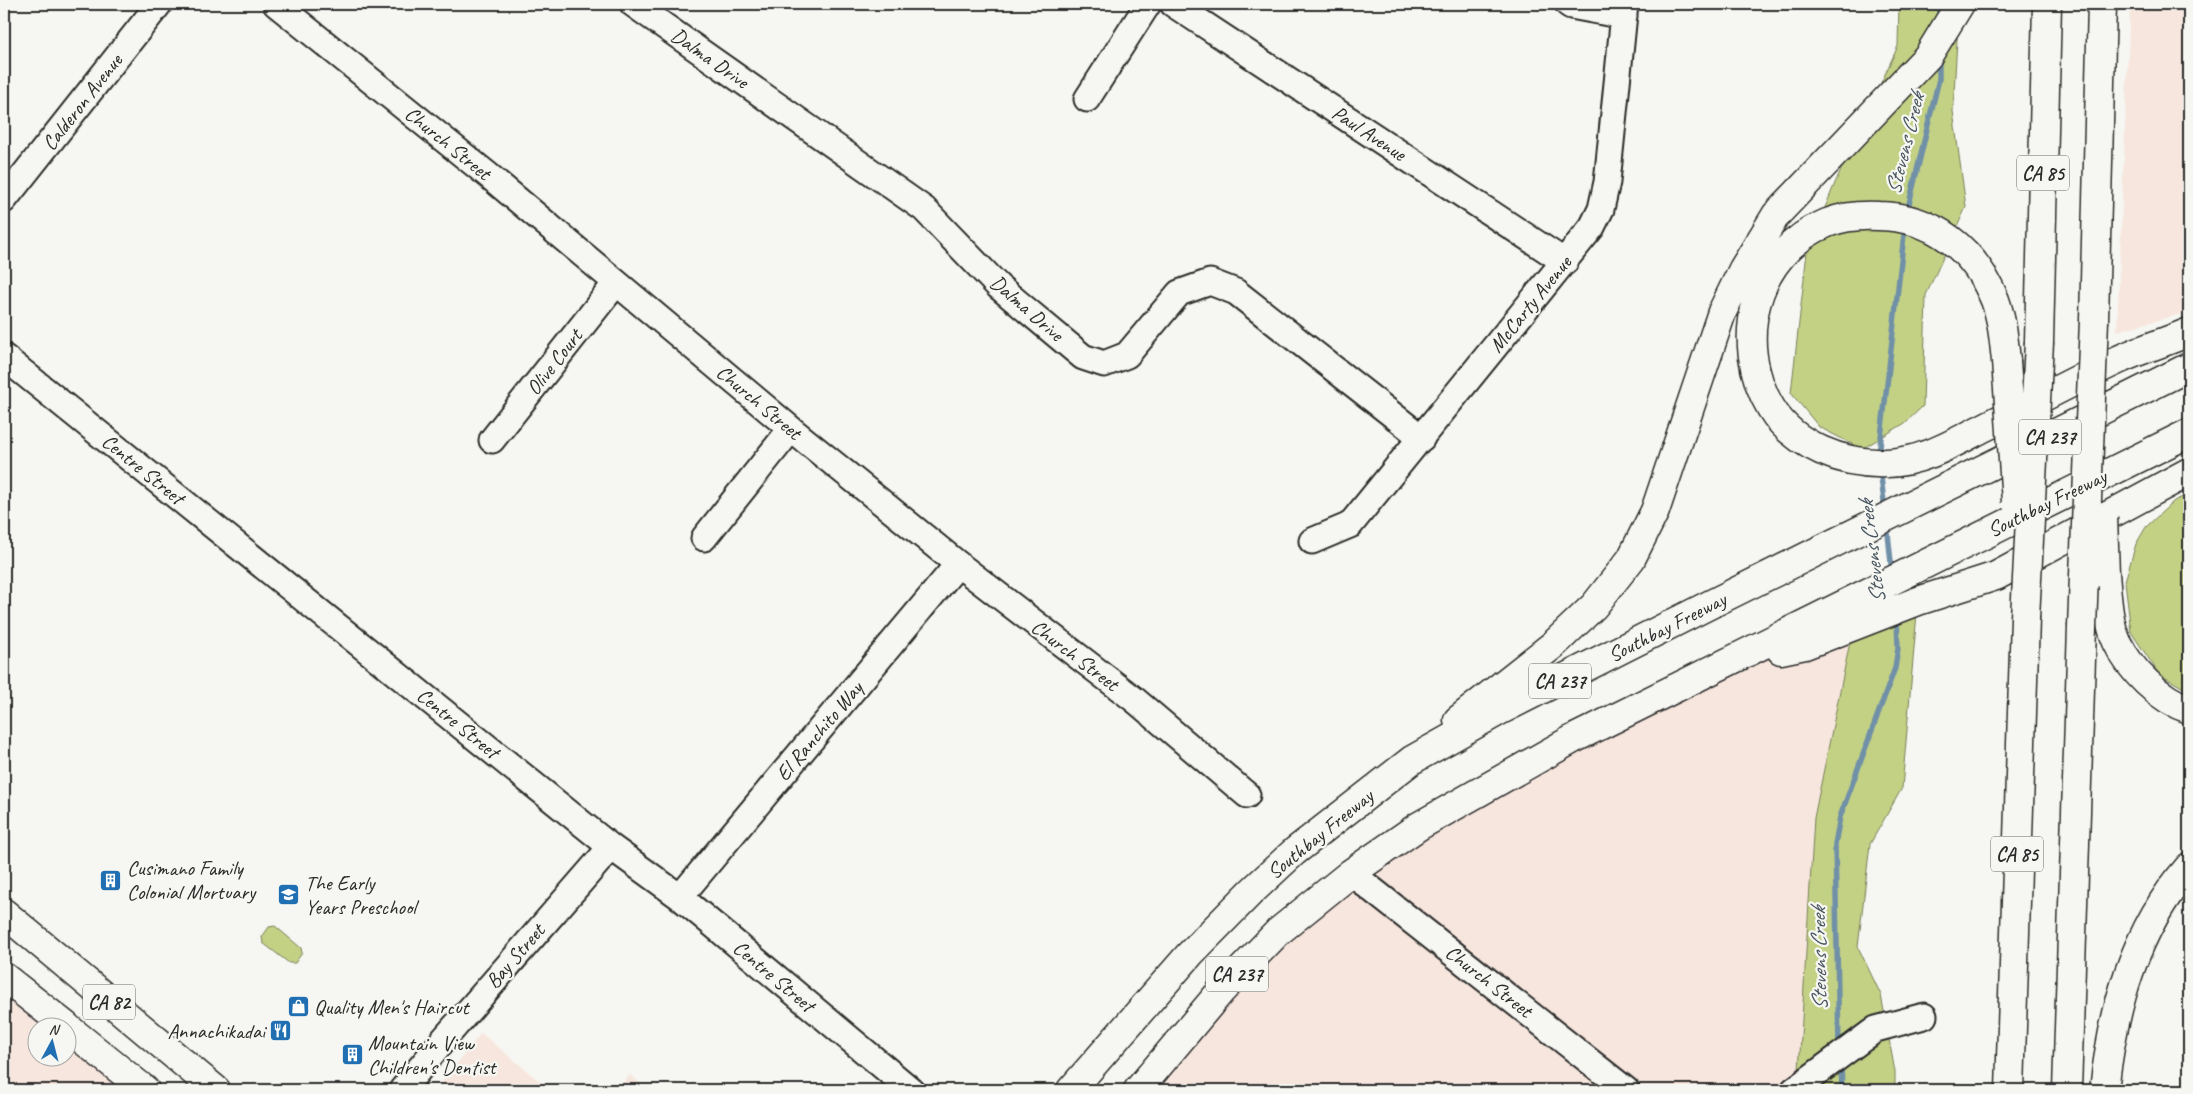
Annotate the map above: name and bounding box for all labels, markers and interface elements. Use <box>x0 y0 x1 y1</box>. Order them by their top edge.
street label: Dalma Drive <box>666 22 756 95</box>
street label: Calderon Avenue <box>36 48 129 156</box>
water label: Stevens Creek <box>1879 87 1932 198</box>
street label: Church Street <box>400 100 498 187</box>
street label: Paul Avenue <box>1327 100 1412 167</box>
road number: CA 85 <box>2017 156 2069 190</box>
street label: McCarty Avenue <box>1483 249 1578 358</box>
street label: Dalma Drive <box>985 269 1071 348</box>
street label: Olive Court <box>520 322 589 400</box>
street label: Church Street <box>711 359 808 446</box>
road number: CA 237 <box>2019 420 2081 454</box>
street label: Centre Street <box>97 428 192 512</box>
street label: Southbay Freeway <box>1983 462 2112 543</box>
water label: Stevens Creek <box>1851 495 1892 605</box>
street label: Southbay Freeway <box>1604 585 1732 668</box>
street label: Church Street <box>1026 614 1126 698</box>
road number: CA 237 <box>1529 664 1591 698</box>
street label: El Ranchito Way <box>770 675 869 786</box>
street label: Centre Street <box>412 682 507 766</box>
street label: Southbay Freeway <box>1262 782 1380 885</box>
road number: CA 85 <box>1991 836 2043 872</box>
place label: Cusimano Family Colonial Mortuary <box>127 855 257 905</box>
building icon: Cusimano Family Colonial Mortuary <box>99 868 123 892</box>
place label: The Early Years Preschool <box>305 870 419 920</box>
school or university icon: The Early Years Preschool <box>277 883 301 907</box>
water label: Stevens Creek <box>1804 903 1834 1011</box>
street label: Bay Street <box>480 917 551 994</box>
street label: Centre Street <box>728 934 822 1020</box>
street label: Church Street <box>1440 939 1539 1024</box>
road number: CA 237 <box>1206 956 1268 992</box>
road number: CA 82 <box>83 984 135 1020</box>
place label: Quality Men's Haircut <box>314 994 471 1020</box>
shop icon: Quality Men's Haircut <box>286 995 310 1019</box>
north arrow <box>28 1016 78 1066</box>
place label: Annachikadai <box>167 1018 268 1044</box>
restaurant icon: Annachikadai <box>269 1019 293 1043</box>
text: N <box>48 1021 61 1039</box>
place label: Mountain View Children's Dentist <box>368 1030 498 1080</box>
building icon: Mountain View Children's Dentist <box>340 1043 364 1067</box>

